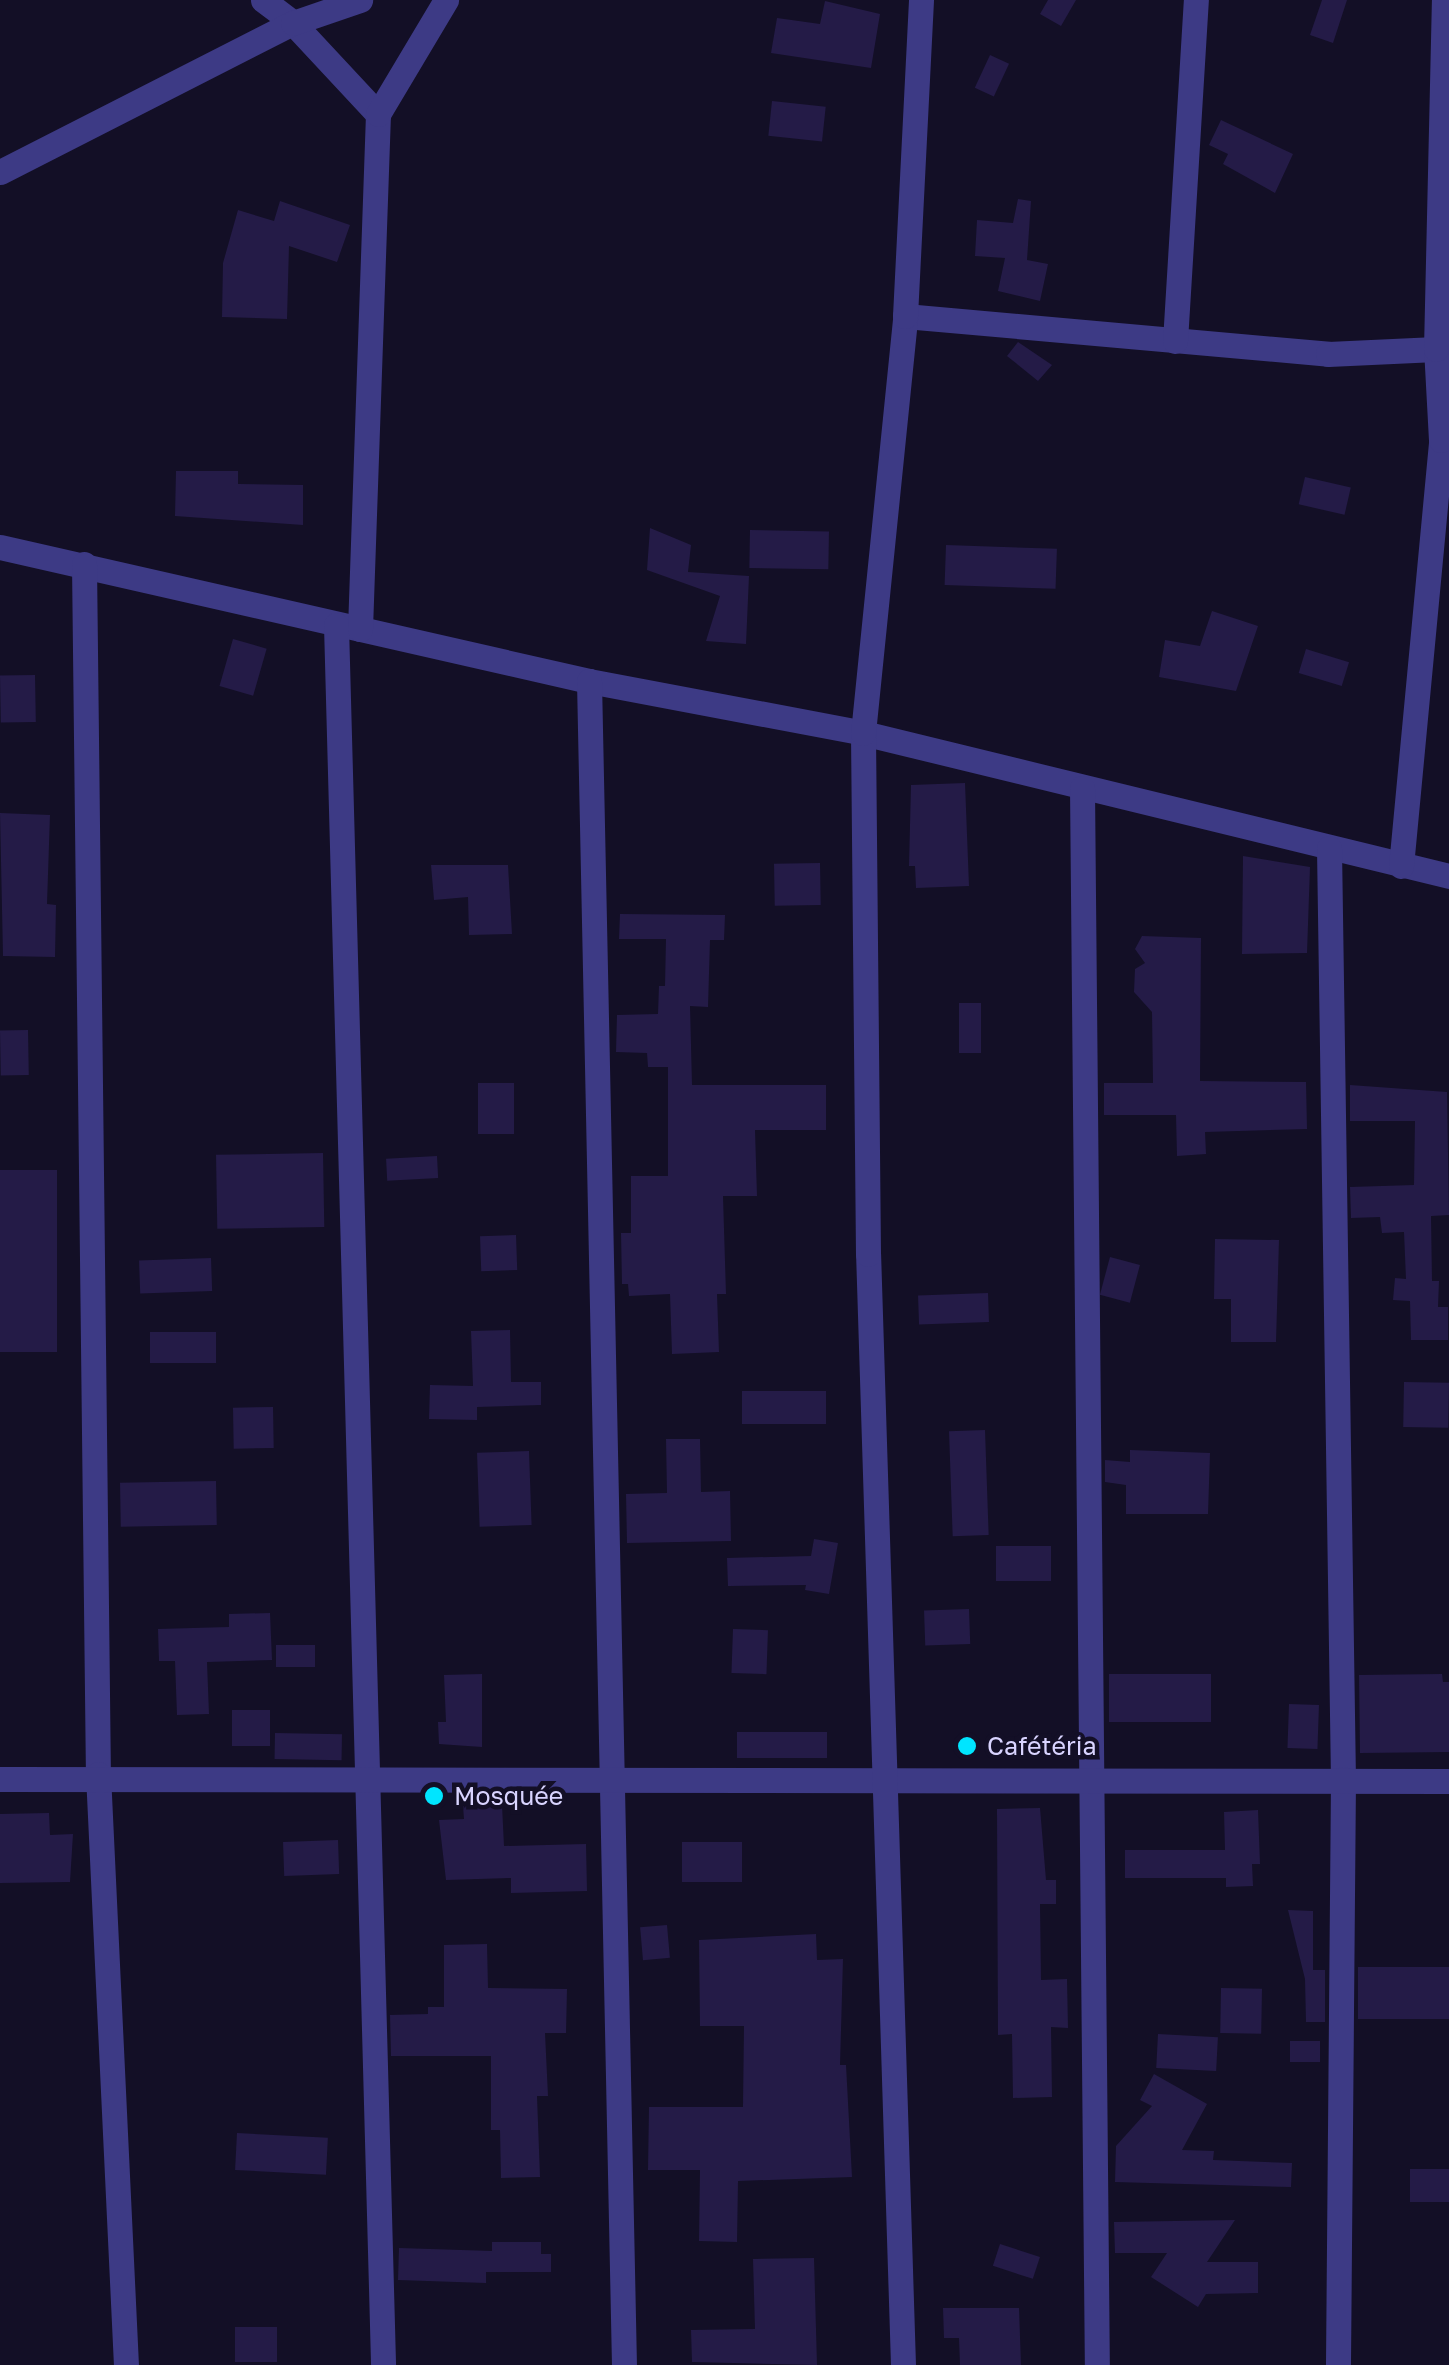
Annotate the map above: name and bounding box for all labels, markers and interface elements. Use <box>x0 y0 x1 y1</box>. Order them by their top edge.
place label: Cafétéria <box>987 1731 1097 1761</box>
marker: Cafétéria <box>956 1735 978 1757</box>
place label: Mosquée <box>454 1781 563 1811</box>
marker: Mosquée <box>423 1785 445 1807</box>

